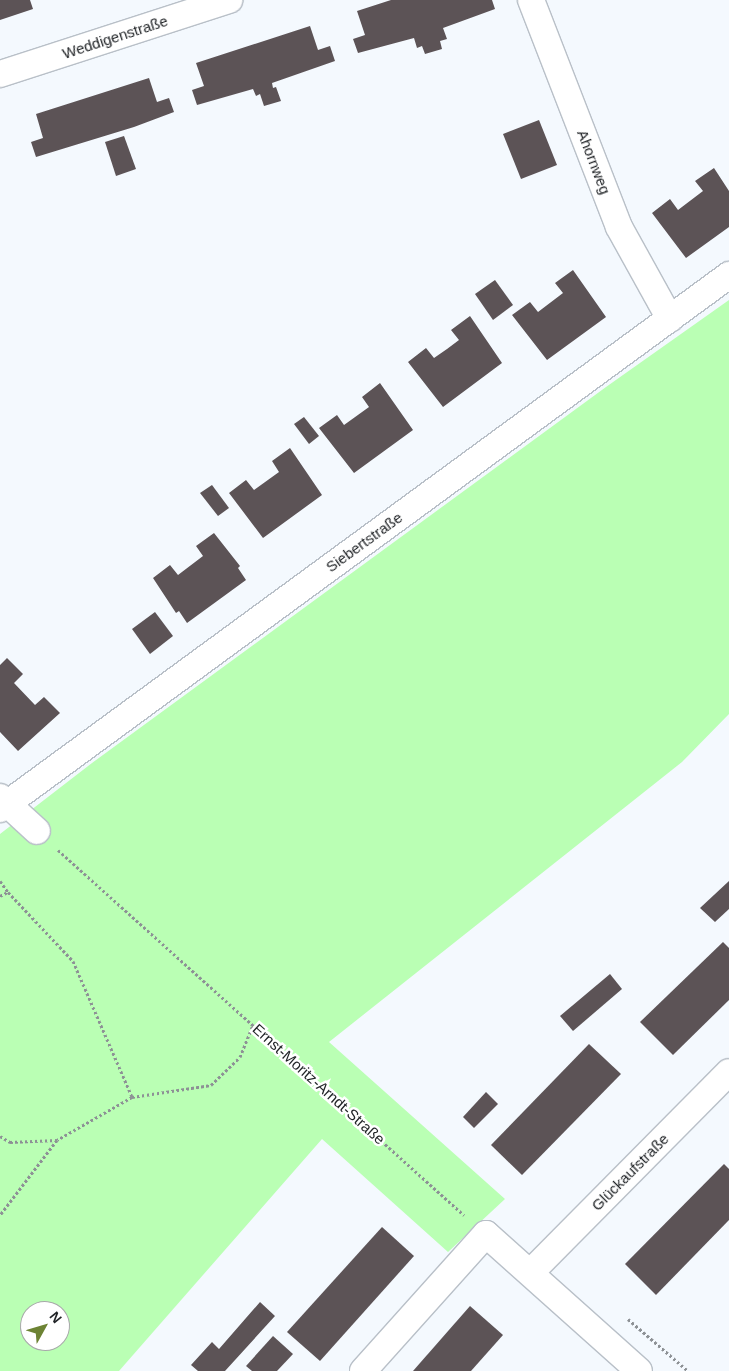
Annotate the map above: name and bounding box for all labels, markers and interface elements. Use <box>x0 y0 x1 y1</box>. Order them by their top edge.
street label: Weddigenstraße <box>60 11 170 63</box>
street label: Ahornweg <box>573 127 615 197</box>
street label: Siebertstraße <box>322 508 406 576</box>
street label: Ernst-Moritz-Arndt-Straße <box>249 1020 389 1148</box>
street label: Glückaufstraße <box>588 1130 672 1214</box>
north arrow <box>20 1301 70 1351</box>
text: N <box>46 1308 65 1326</box>

